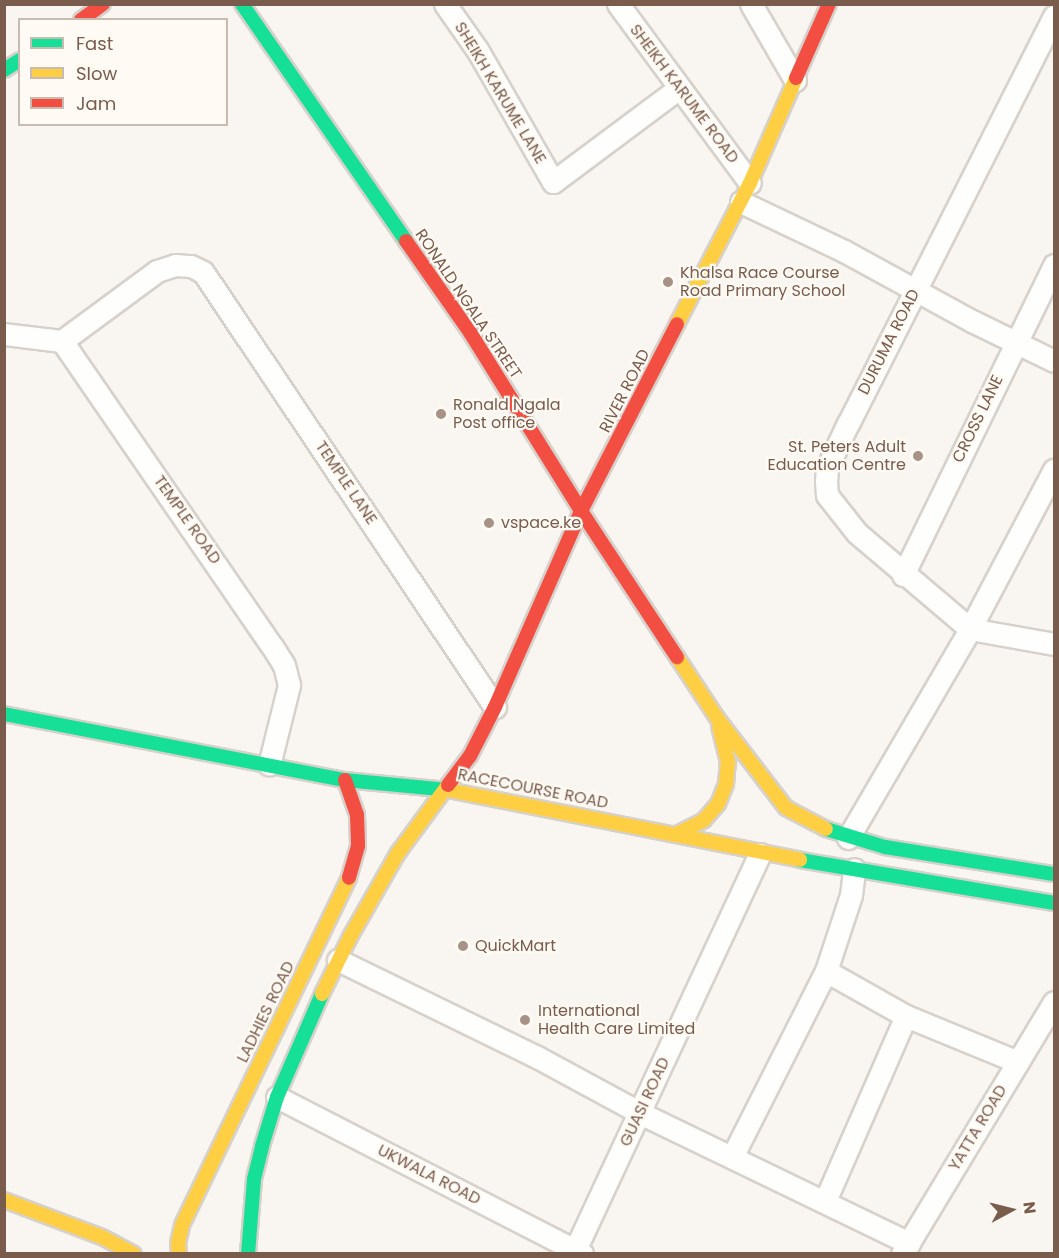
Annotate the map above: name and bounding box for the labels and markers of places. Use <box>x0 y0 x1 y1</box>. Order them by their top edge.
place label: Khalsa Race Course Road Primary School <box>680 263 845 301</box>
marker: Khalsa Race Course Road Primary School <box>661 275 675 289</box>
place label: Ronald Ngala Post office <box>453 395 561 433</box>
marker: Ronald Ngala Post office <box>434 407 448 421</box>
place label: St. Peters Adult Education Centre <box>767 437 906 475</box>
marker: St. Peters Adult Education Centre <box>911 449 925 463</box>
place label: vspace.ke <box>501 513 581 533</box>
marker: vspace.ke <box>482 516 496 530</box>
place label: QuickMart <box>475 936 556 956</box>
marker: QuickMart <box>456 939 470 953</box>
place label: International Health Care Limited <box>538 1001 695 1039</box>
marker: International Health Care Limited <box>516 1011 534 1029</box>

